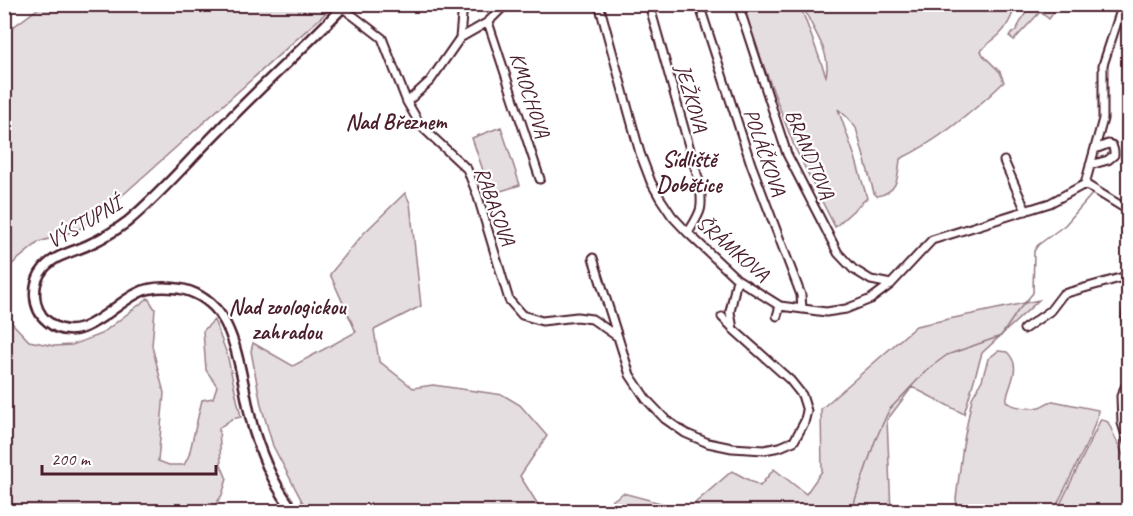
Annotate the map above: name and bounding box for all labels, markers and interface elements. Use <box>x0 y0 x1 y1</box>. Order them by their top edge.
street label: KMOCHOVA <box>504 49 556 141</box>
street label: JEŽKOVA <box>670 60 714 135</box>
street label: POLÁČKOVA <box>738 105 792 199</box>
street label: BRANDTOVA <box>779 105 841 203</box>
district label: Nad Březnem <box>345 108 448 136</box>
district label: Sídliště Dobětice <box>657 146 723 199</box>
street label: RABASOVA <box>469 163 522 250</box>
street label: VÝSTUPNÍ <box>42 188 130 254</box>
street label: ŠRÁMKOVA <box>691 209 775 287</box>
district label: Nad zoologickou zahradou <box>229 293 347 346</box>
scale bar <box>42 438 216 476</box>
text: 200 m <box>51 448 92 470</box>

